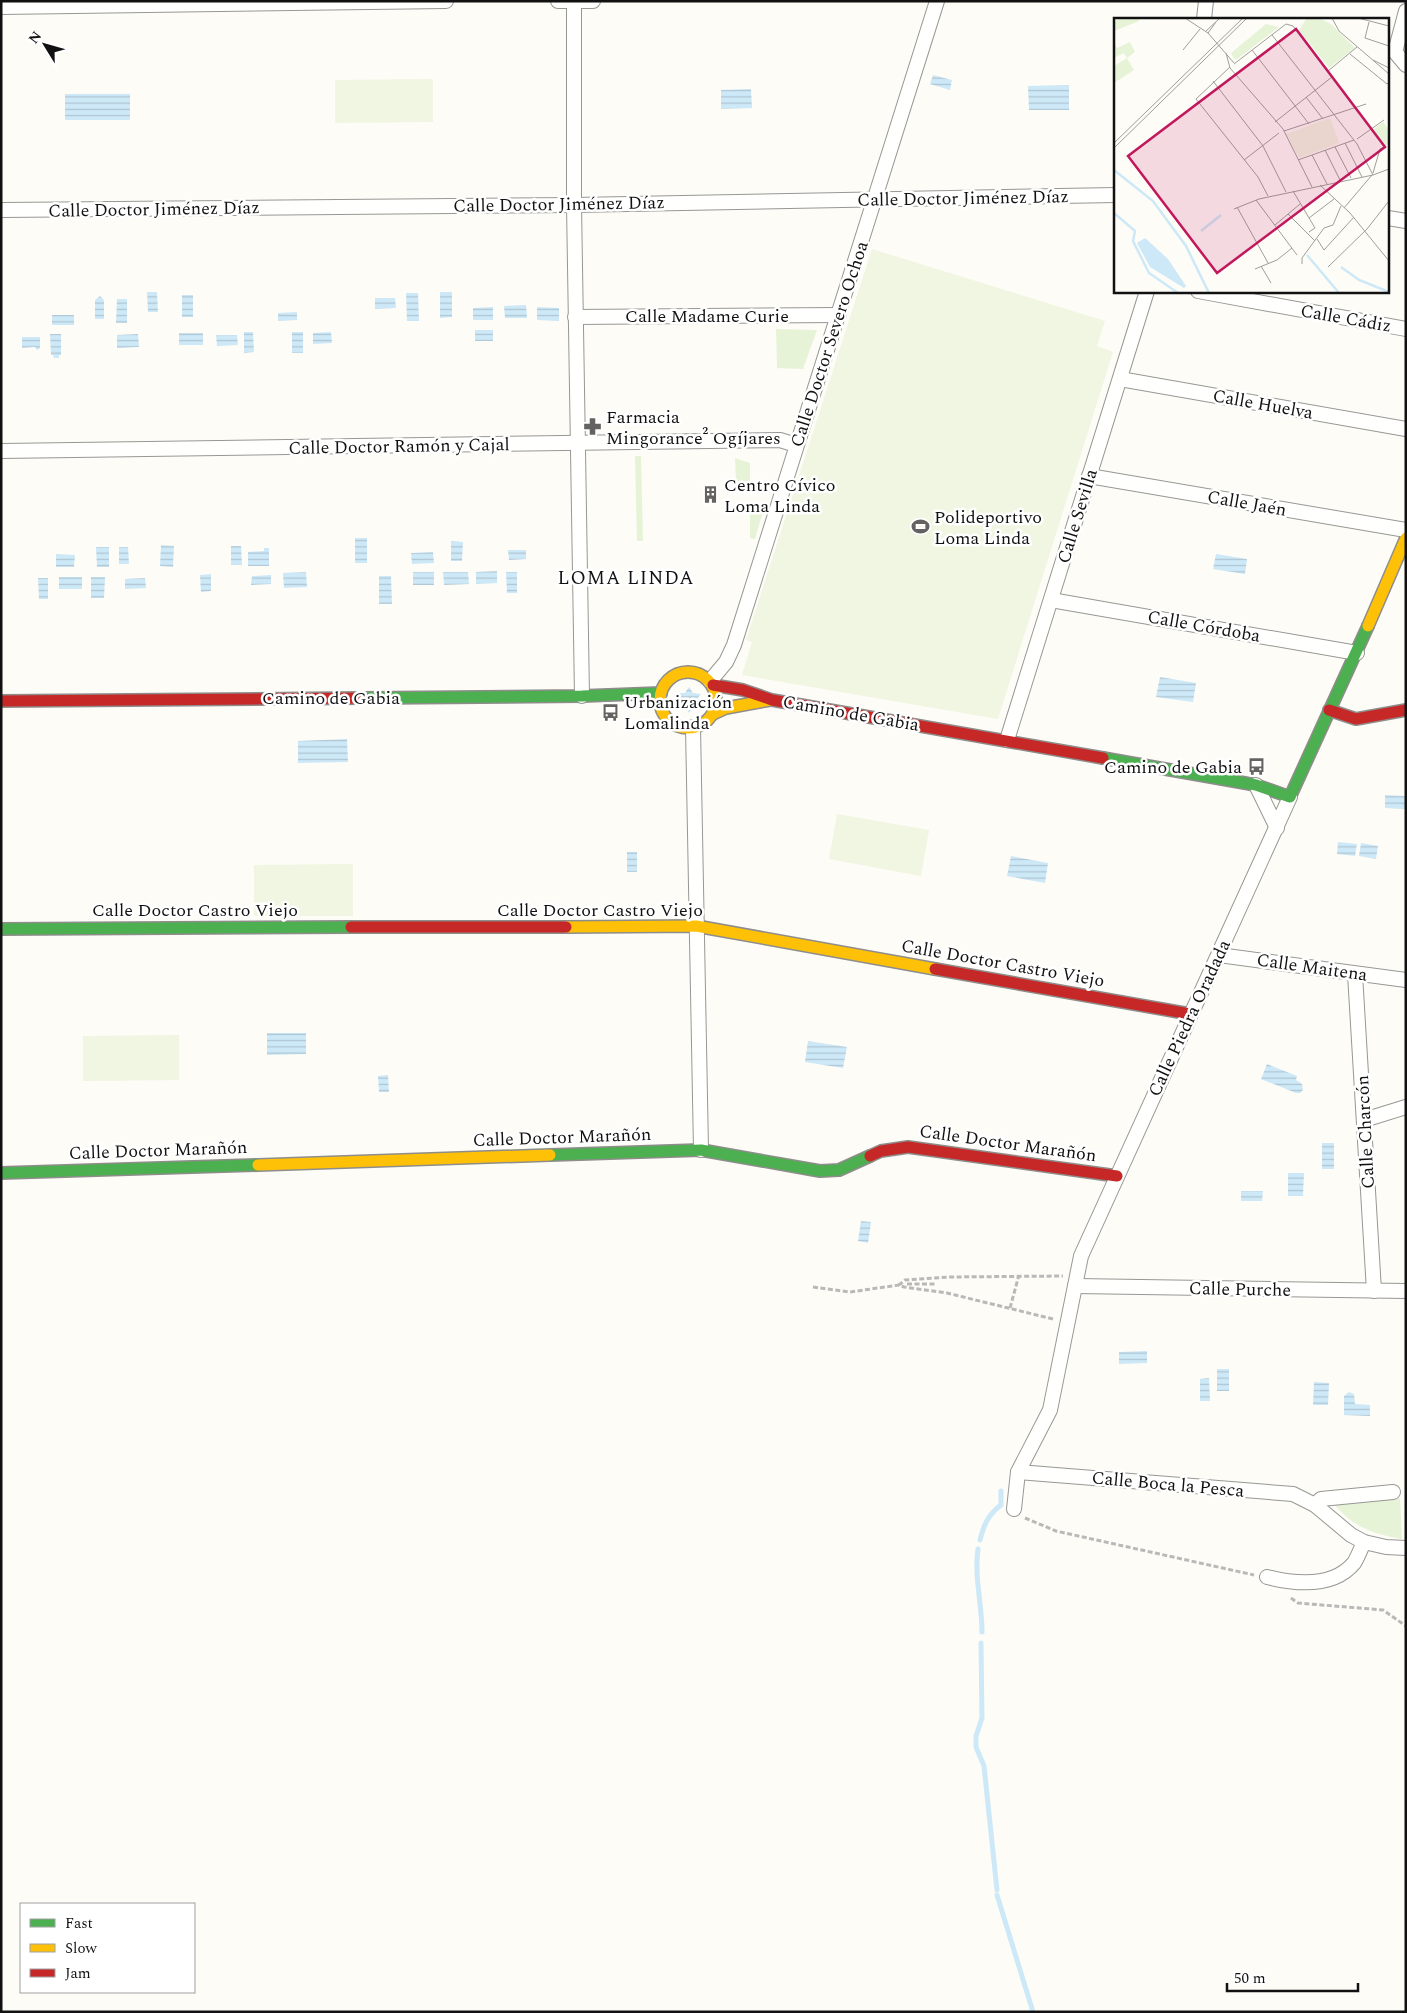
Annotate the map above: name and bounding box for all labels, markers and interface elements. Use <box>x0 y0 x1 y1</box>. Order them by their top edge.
inset map <box>1114 18 1390 292</box>
north arrow <box>20 20 70 70</box>
text: N <box>23 27 47 48</box>
street label: Calle Doctor Jiménez Díaz <box>857 183 1069 214</box>
street label: Calle Doctor Jiménez Díaz <box>453 189 665 220</box>
street label: Calle Doctor Jiménez Díaz <box>48 194 260 225</box>
street label: Calle Doctor Severo Ochoa <box>783 237 876 451</box>
street label: Calle Cádiz <box>1298 297 1393 340</box>
street label: Calle Madame Curie <box>625 303 789 330</box>
street label: Calle Huelva <box>1210 382 1316 427</box>
place label: Farmacia Mingorance² Ogíjares <box>606 404 781 452</box>
pharmacy icon: Farmacia Mingorance² Ogíjares <box>582 417 602 437</box>
street label: Calle Doctor Ramón y Cajal <box>288 431 510 462</box>
street label: Calle Sevilla <box>1050 465 1105 567</box>
place label: Centro Cívico Loma Linda <box>724 472 836 520</box>
street label: Calle Jaén <box>1205 483 1289 524</box>
building icon: Centro Cívico Loma Linda <box>700 485 720 505</box>
place label: Polideportivo Loma Linda <box>934 504 1042 552</box>
sports icon: Polideportivo Loma Linda <box>910 517 930 537</box>
district label: LOMA LINDA <box>557 564 695 593</box>
street label: Calle Córdoba <box>1145 603 1263 650</box>
street label: Camino de Gabia <box>262 685 400 712</box>
street label: Camino de Gabia <box>781 688 921 739</box>
place label: Urbanización Lomalinda <box>624 689 732 737</box>
bus stop icon: Urbanización Lomalinda <box>600 702 620 722</box>
place label: Camino de Gabia <box>1104 754 1242 781</box>
bus stop icon: Camino de Gabia <box>1246 757 1266 777</box>
street label: Calle Doctor Castro Viejo <box>92 897 298 924</box>
street label: Calle Doctor Castro Viejo <box>497 897 703 924</box>
street label: Calle Doctor Castro Viejo <box>899 932 1107 995</box>
street label: Calle Piedra Oradada <box>1141 935 1238 1101</box>
street label: Calle Maitena <box>1255 946 1369 989</box>
street label: Calle Charcón <box>1349 1074 1382 1190</box>
street label: Calle Doctor Marañón <box>918 1118 1098 1169</box>
street label: Calle Doctor Marañón <box>472 1121 652 1154</box>
street label: Calle Doctor Marañón <box>68 1134 248 1167</box>
street label: Calle Purche <box>1189 1275 1291 1304</box>
street label: Calle Boca la Pesca <box>1091 1464 1246 1505</box>
legend <box>20 1903 195 1993</box>
text: Fast <box>65 1912 93 1935</box>
text: Slow <box>65 1937 97 1960</box>
scale bar <box>1227 1960 1358 1992</box>
text: Jam <box>65 1962 91 1985</box>
text: 50 m <box>1234 1967 1266 1990</box>

